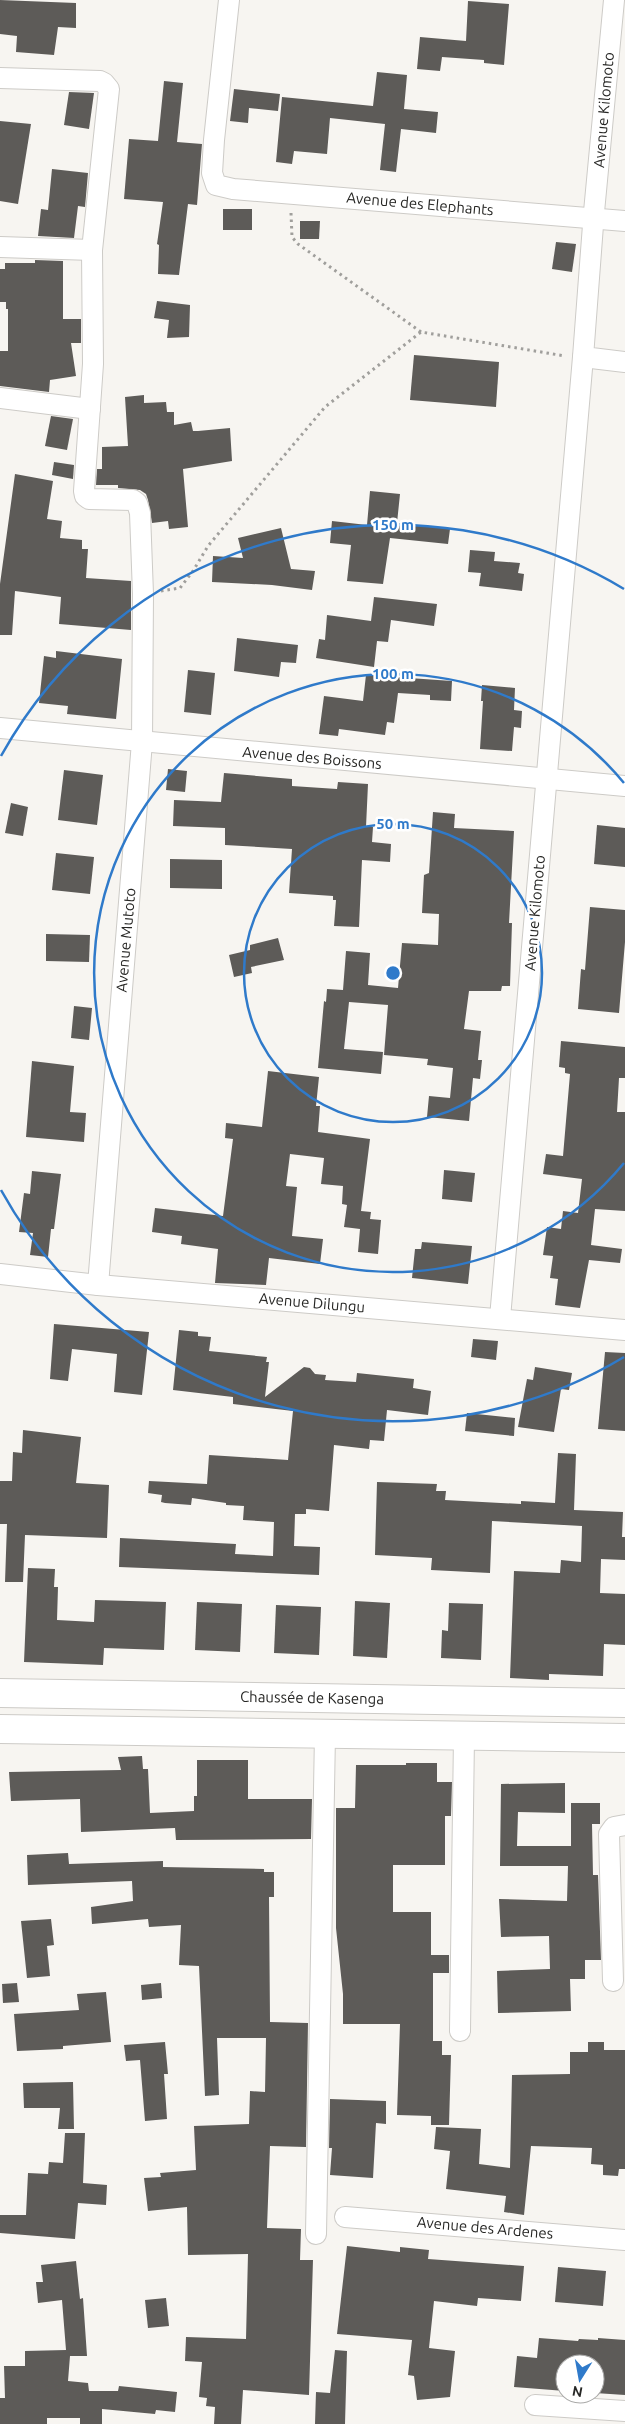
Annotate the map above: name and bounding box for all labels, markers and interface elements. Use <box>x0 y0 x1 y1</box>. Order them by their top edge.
street label: Avenue Kilomoto <box>590 51 617 169</box>
street label: Avenue des Elephants <box>346 189 494 218</box>
text: 150 m <box>372 516 414 533</box>
text: 100 m <box>372 665 414 682</box>
street label: Avenue des Boissons <box>242 743 382 772</box>
text: 50 m <box>376 815 410 832</box>
street label: Avenue Kilomoto <box>521 854 548 972</box>
street label: Avenue Mutoto <box>112 887 139 993</box>
centre of rings <box>384 964 402 982</box>
street label: Avenue Dilungu <box>258 1289 366 1316</box>
street label: Chaussée de Kasenga <box>240 1688 384 1707</box>
street label: Avenue des Ardenes <box>416 2213 554 2242</box>
north arrow <box>555 2354 605 2404</box>
text: N <box>571 2383 584 2401</box>

